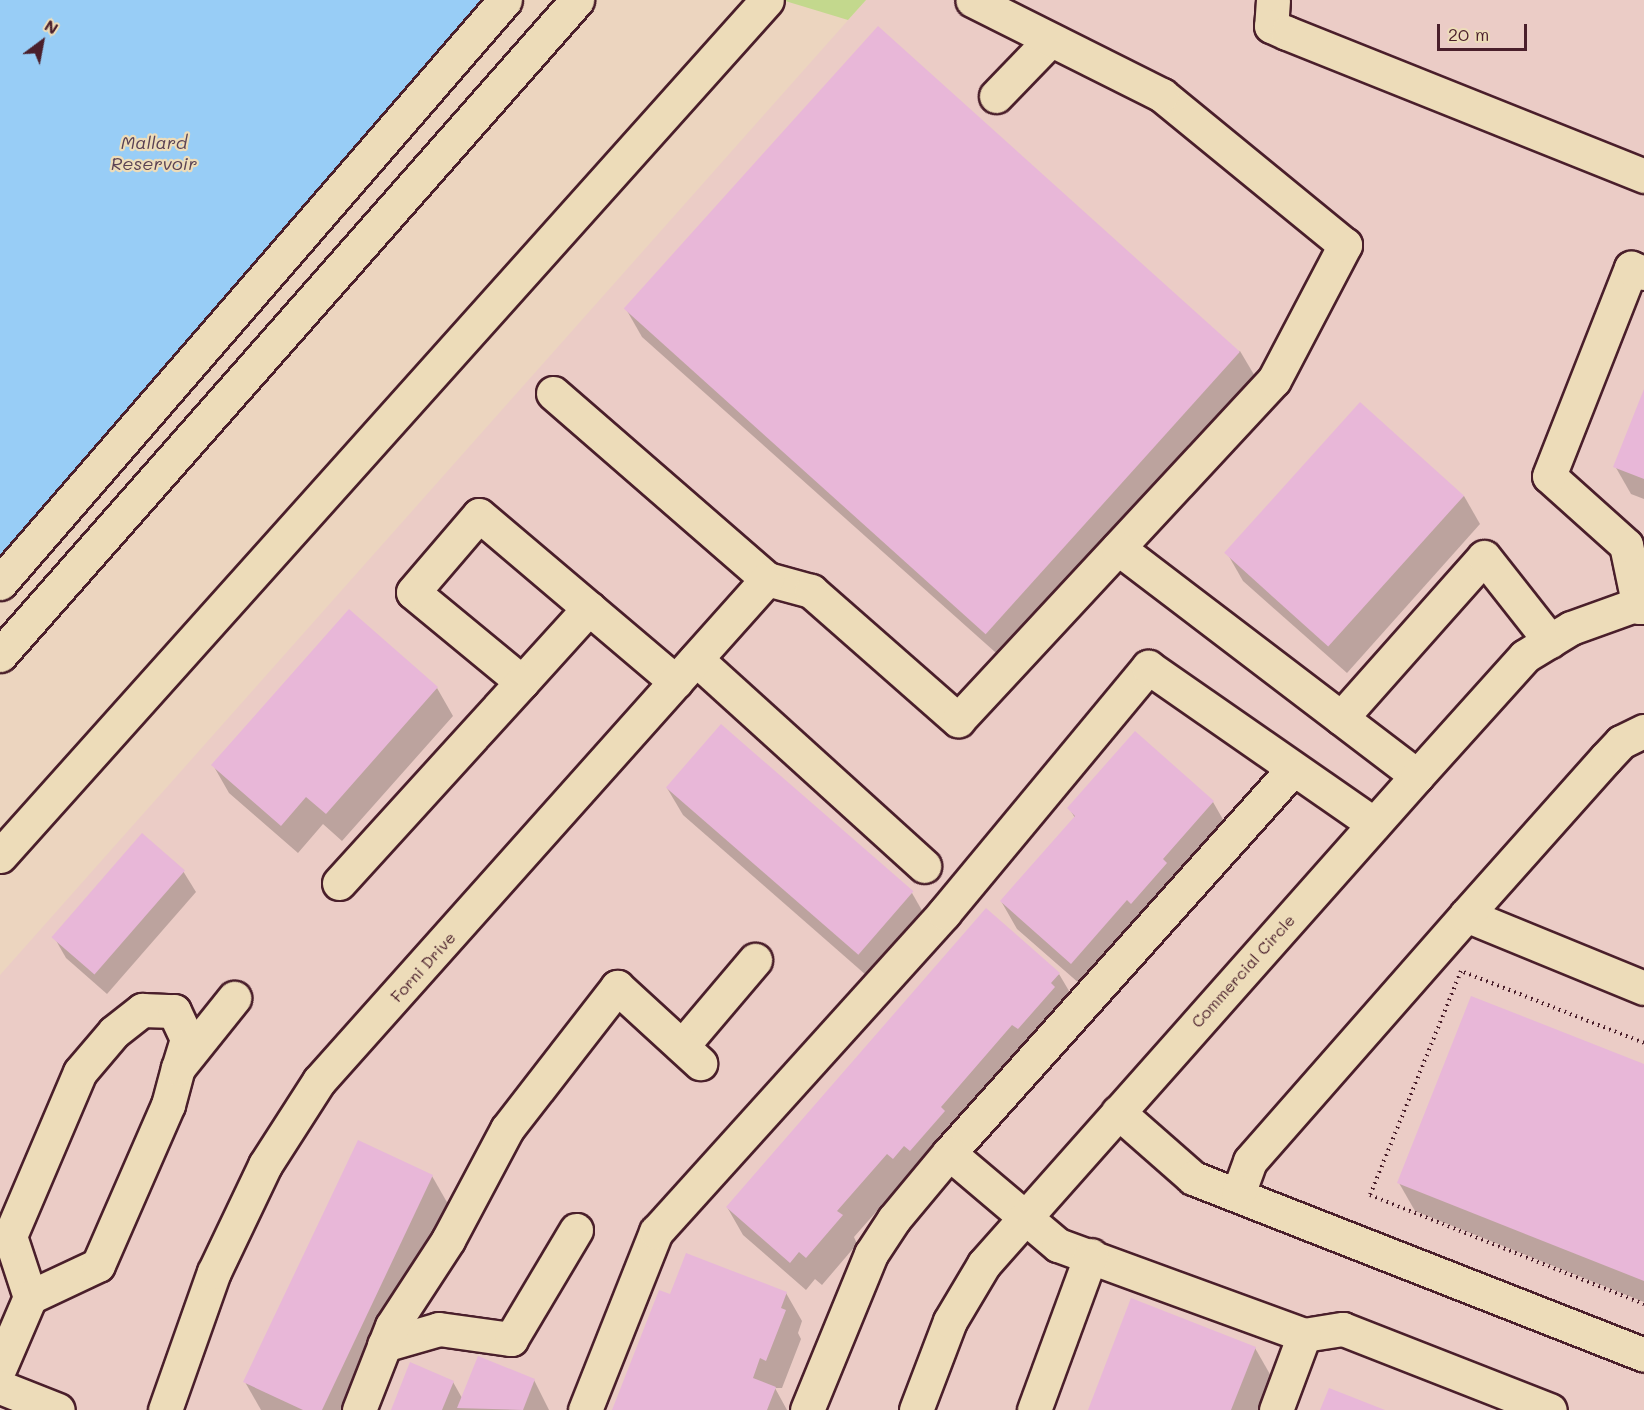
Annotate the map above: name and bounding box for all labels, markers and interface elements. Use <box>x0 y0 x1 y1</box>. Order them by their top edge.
north arrow <box>12 12 72 72</box>
scale bar <box>1440 12 1530 50</box>
text: N <box>41 14 63 38</box>
text: 20 m <box>1448 22 1489 46</box>
water label: Mallard Reservoir <box>111 132 197 174</box>
street label: Commercial Circle <box>1187 911 1299 1031</box>
street label: Forni Drive <box>387 928 459 1006</box>

